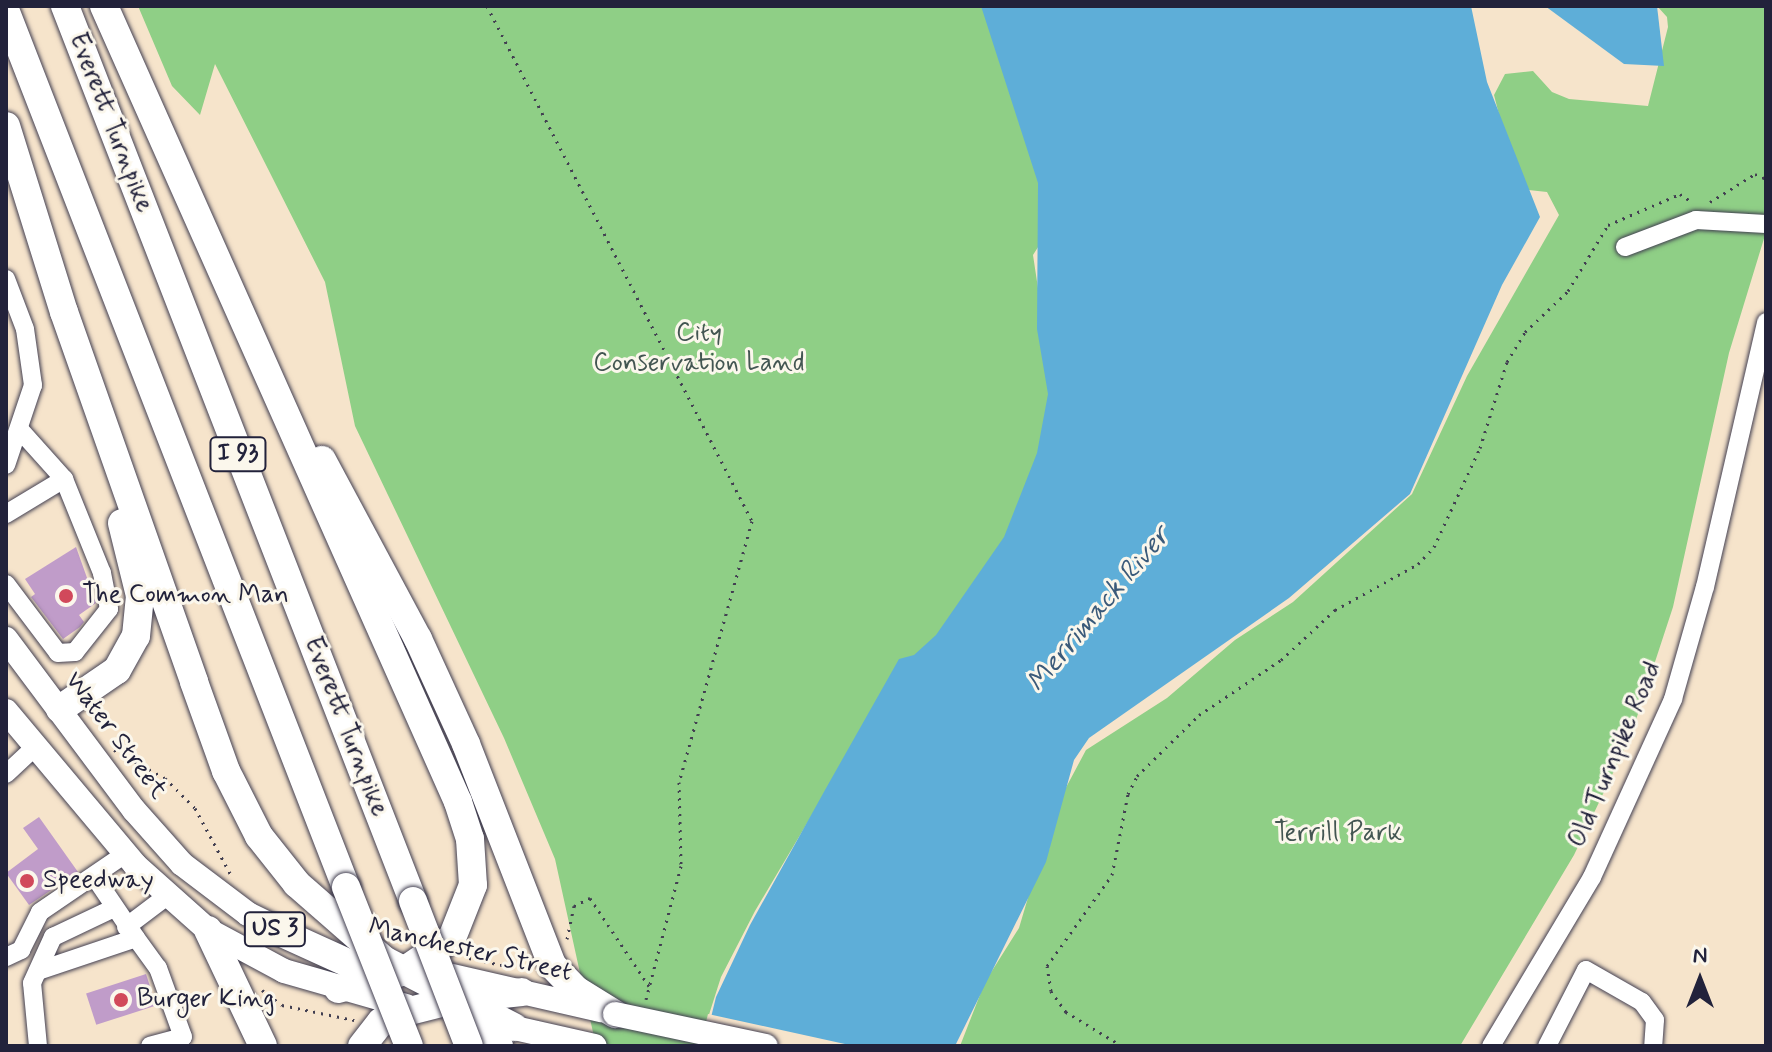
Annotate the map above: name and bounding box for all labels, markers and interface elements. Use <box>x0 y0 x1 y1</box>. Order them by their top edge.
street label: Everett Turnpike <box>61 28 159 218</box>
park label: City Conservation Land <box>594 318 804 380</box>
road number: I 93 <box>208 434 268 474</box>
water label: Merrimack River <box>1020 521 1178 699</box>
place label: The Common Man <box>82 580 292 612</box>
marker: The Common Man <box>57 587 75 605</box>
street label: Everett Turnpike <box>296 632 394 822</box>
street label: Old Turnpike Road <box>1562 656 1670 854</box>
street label: Water Street <box>57 666 173 806</box>
park label: Terrill Park <box>1276 818 1400 850</box>
place label: Speedway <box>43 865 154 897</box>
marker: Speedway <box>18 872 36 890</box>
road number: US 3 <box>243 909 307 949</box>
street label: Manchester Street <box>363 912 577 990</box>
north arrow <box>1660 940 1740 1020</box>
text: N <box>1693 942 1707 970</box>
place label: Burger King <box>137 984 271 1016</box>
marker: Burger King <box>112 991 130 1009</box>

